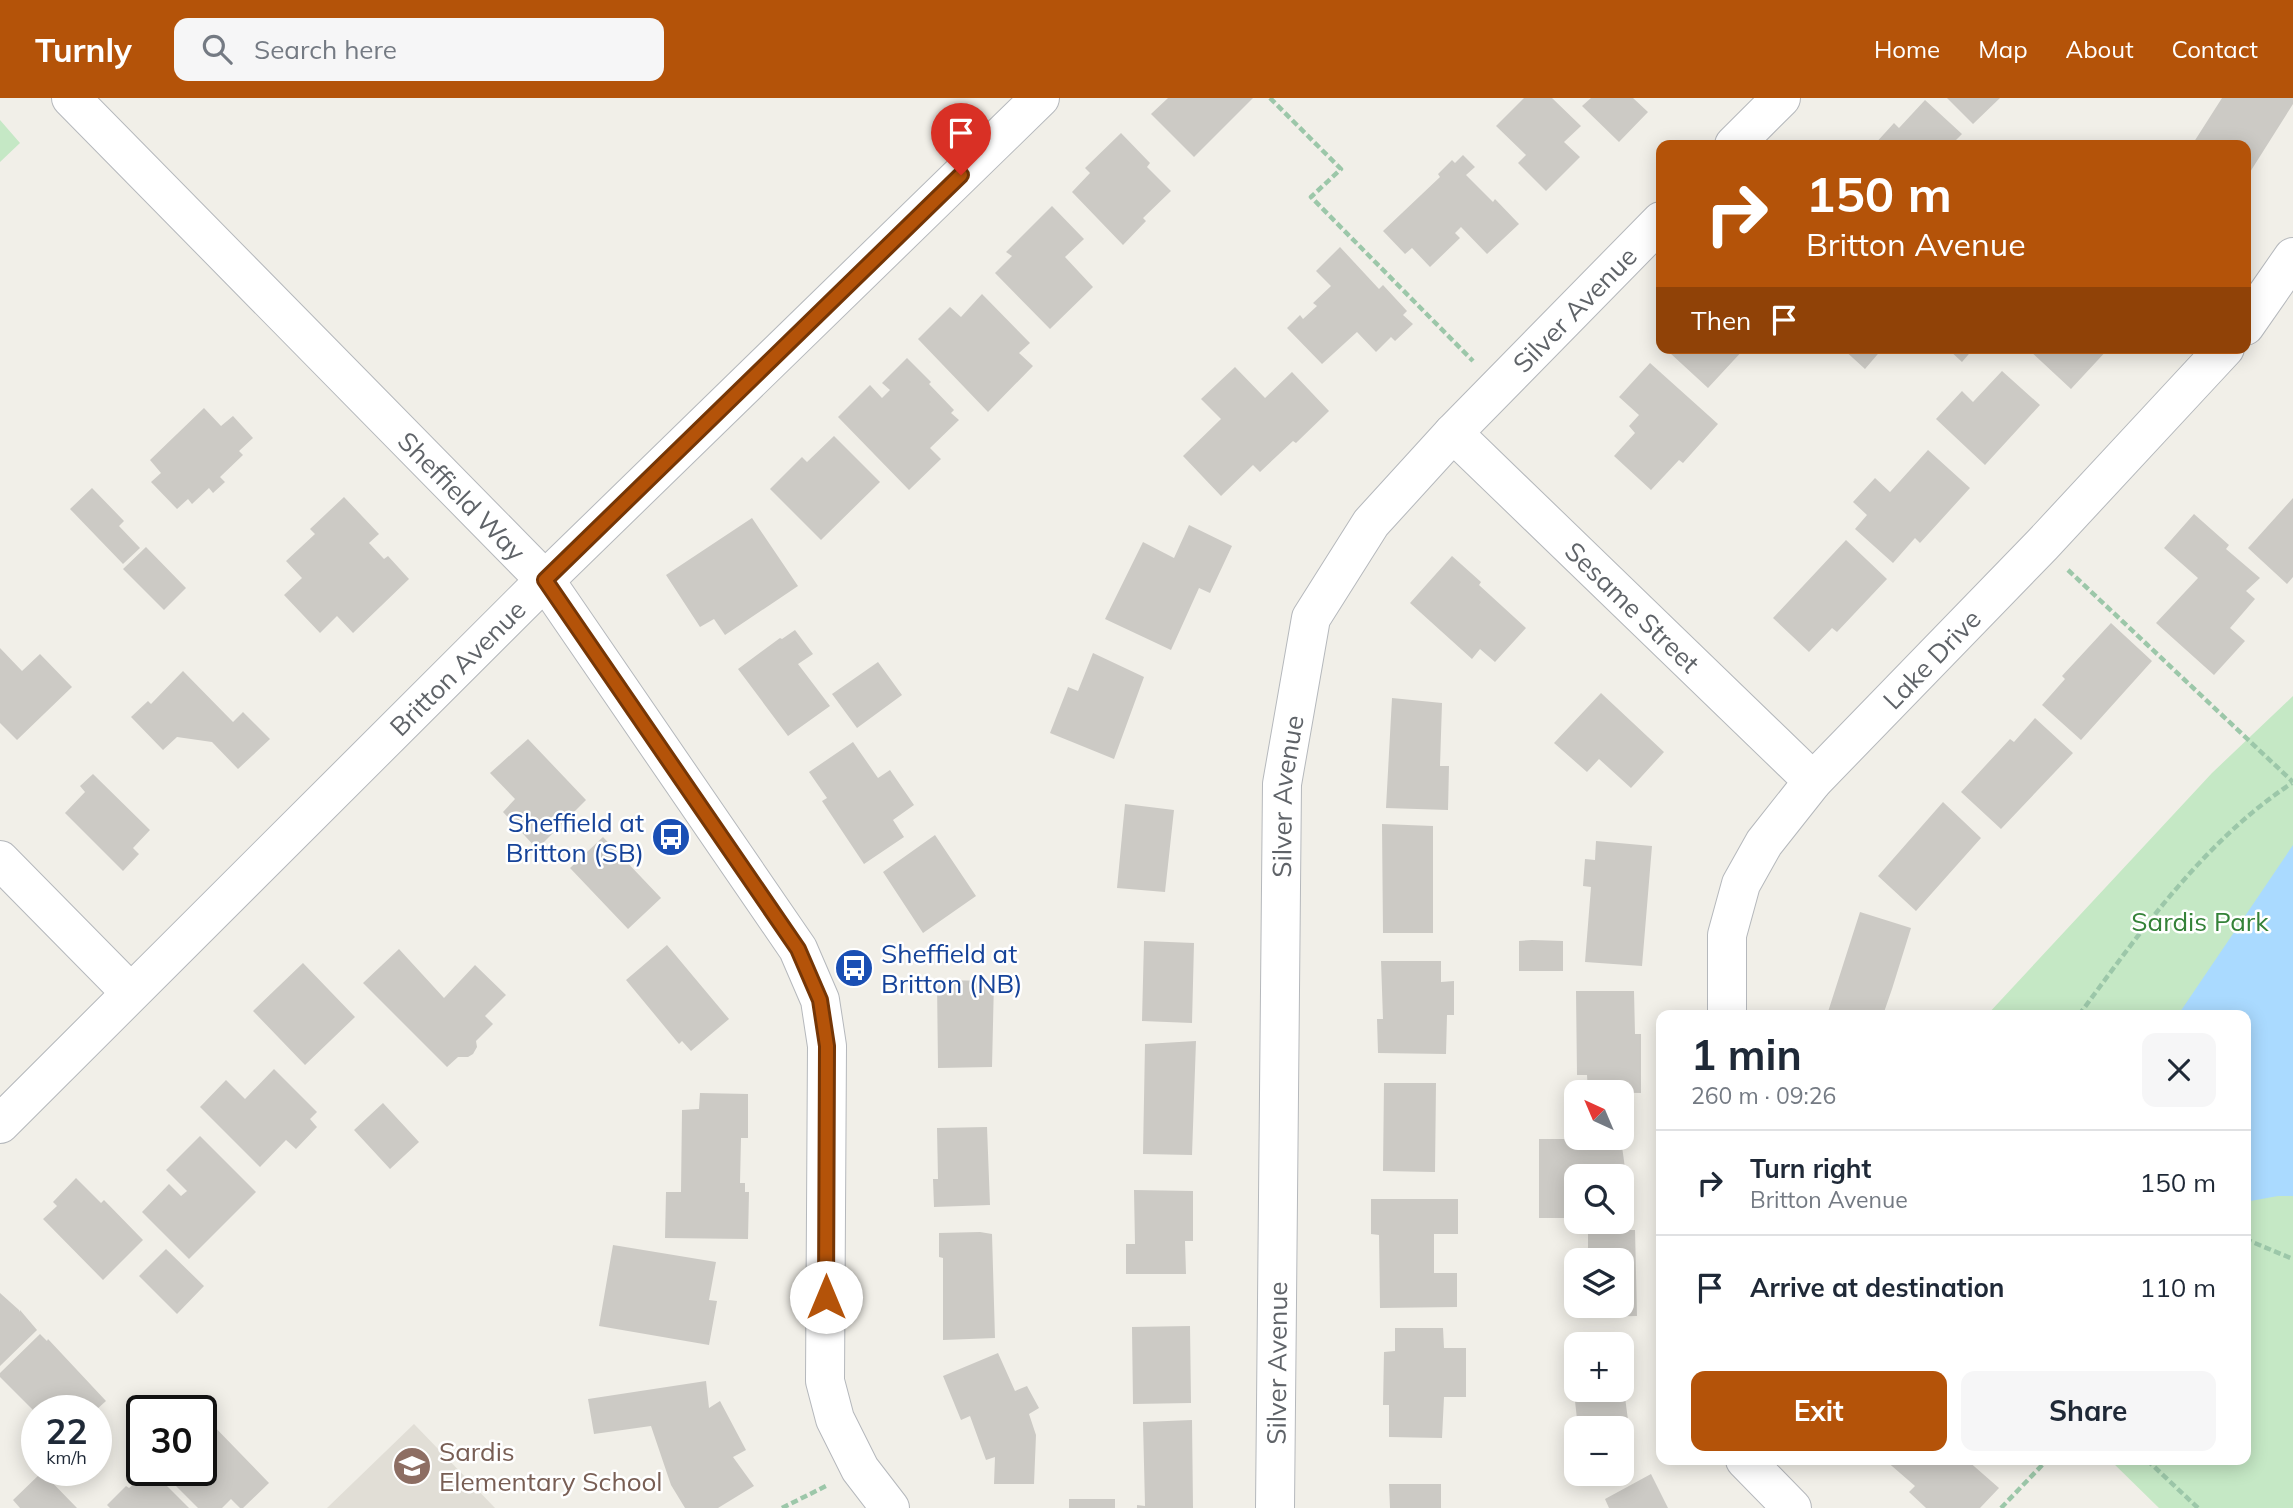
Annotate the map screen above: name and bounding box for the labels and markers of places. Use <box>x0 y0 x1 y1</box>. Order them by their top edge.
pin <box>931 103 991 175</box>
place label: Sheffield at Britton (SB) <box>506 806 644 869</box>
bus stop icon: Sheffield at Britton (SB) <box>650 816 692 858</box>
place label: Sheffield at Britton (NB) <box>881 937 1023 1000</box>
bus stop icon: Sheffield at Britton (NB) <box>833 947 875 989</box>
place label: Sardis Elementary School <box>439 1435 663 1498</box>
school or university icon: Sardis Elementary School <box>391 1445 433 1487</box>

